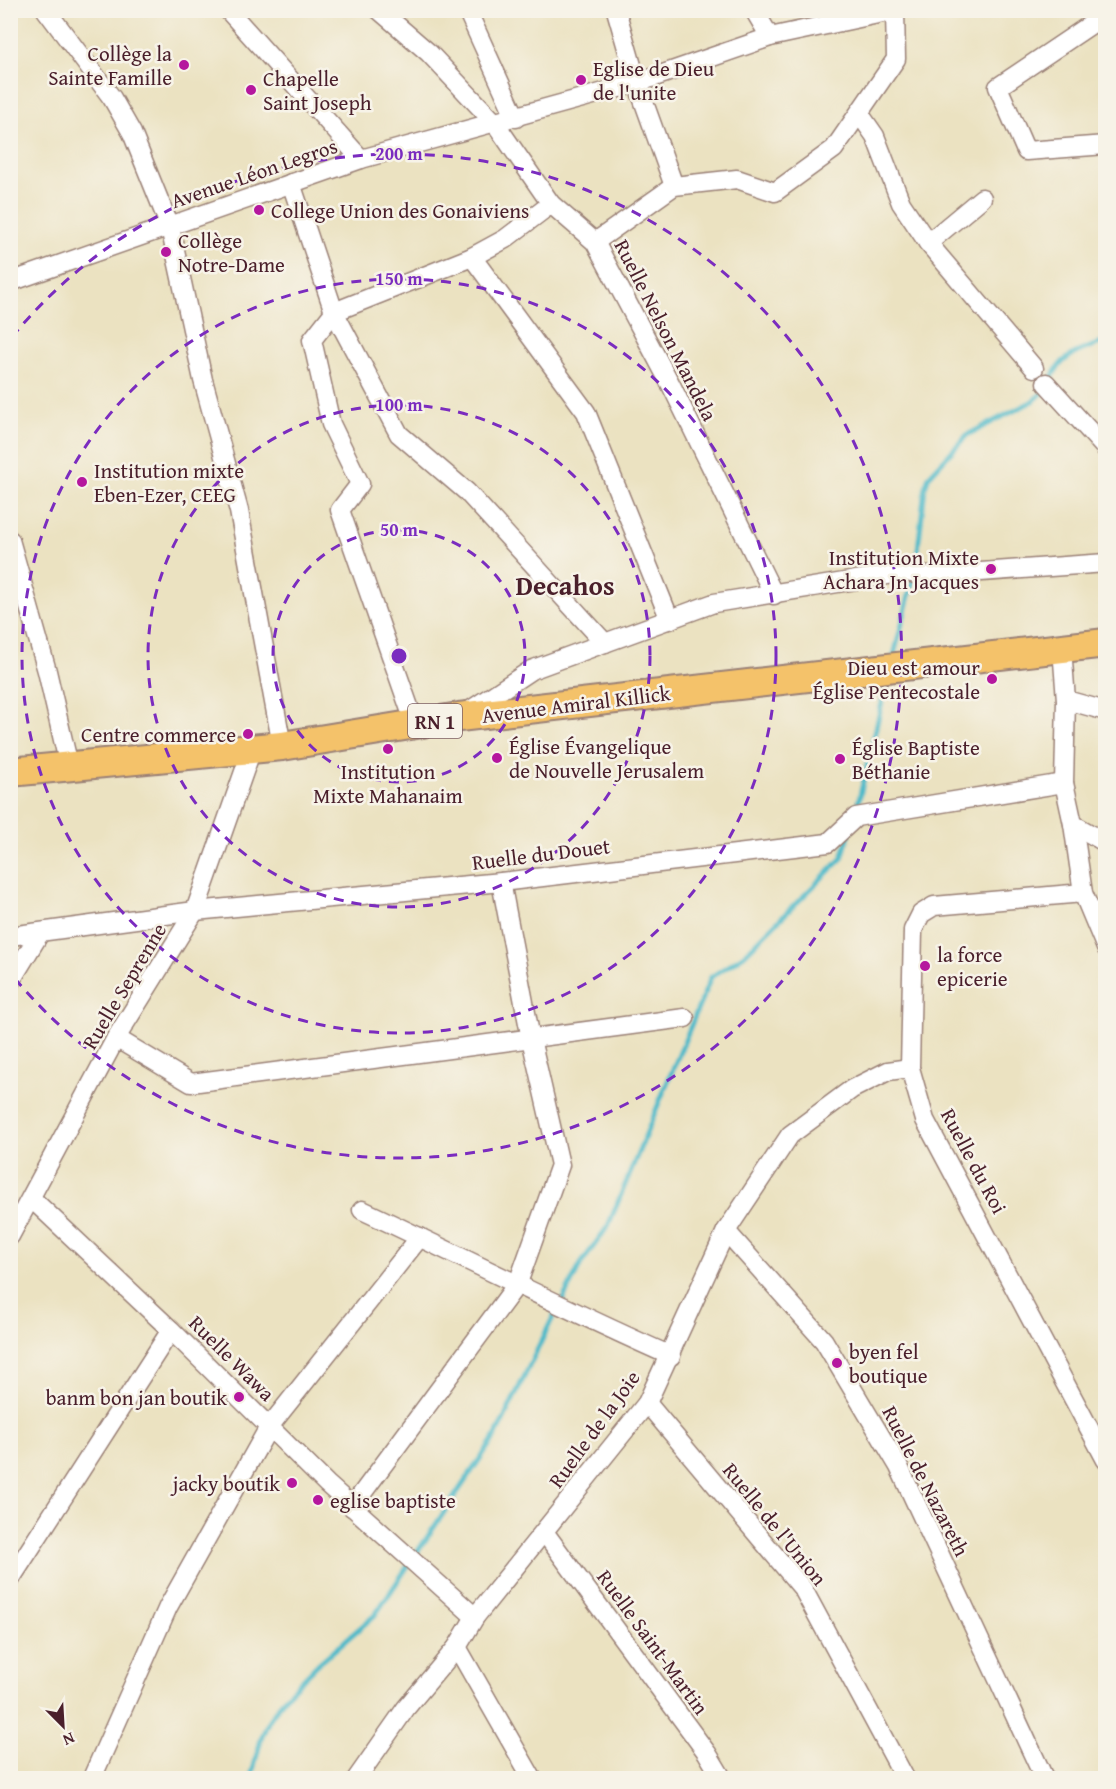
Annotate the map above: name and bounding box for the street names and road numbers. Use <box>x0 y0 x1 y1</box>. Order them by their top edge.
street label: Avenue Léon Legros <box>167 130 341 216</box>
street label: Ruelle Nelson Mandela <box>607 234 725 426</box>
street label: Avenue Amiral Killick <box>480 677 672 731</box>
road number: RN 1 <box>408 704 462 738</box>
street label: Ruelle du Douet <box>470 830 612 878</box>
street label: Ruelle Seprenne <box>74 917 174 1055</box>
street label: Ruelle du Roi <box>933 1103 1015 1219</box>
street label: Ruelle Wawa <box>182 1308 282 1408</box>
street label: Ruelle de la Joie <box>541 1364 647 1494</box>
street label: Ruelle de Nazareth <box>875 1400 977 1562</box>
street label: Ruelle de l'Union <box>716 1456 835 1592</box>
street label: Ruelle Saint-Martin <box>590 1563 716 1721</box>

